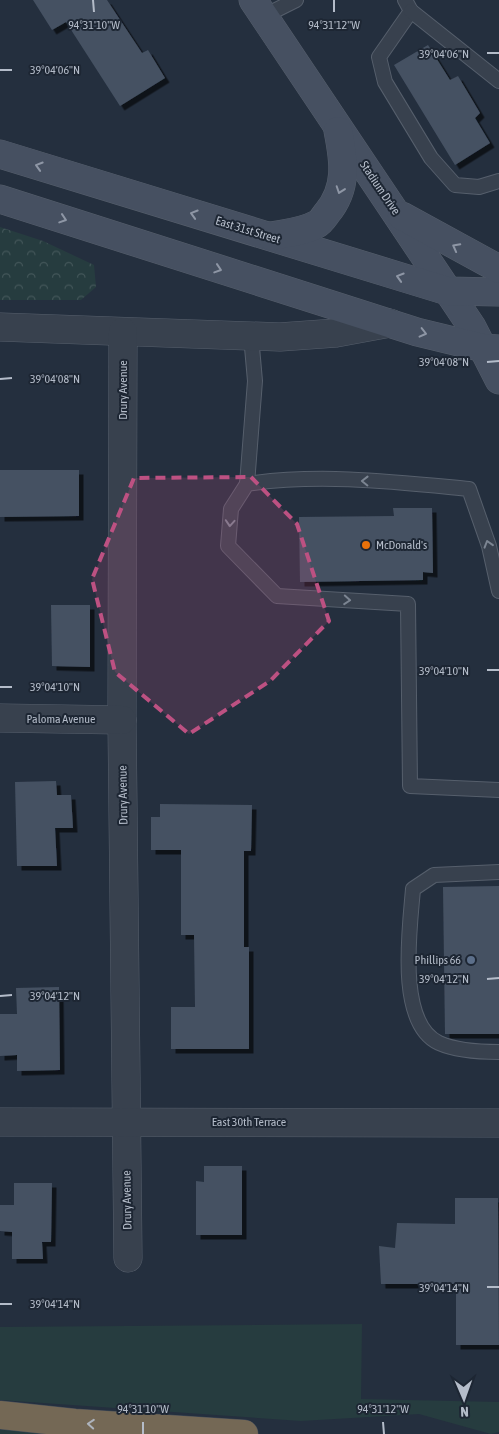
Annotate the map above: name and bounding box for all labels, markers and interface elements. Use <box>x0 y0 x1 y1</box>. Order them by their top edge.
text: 94°31'10"W <box>68 18 120 32</box>
text: 94°31'12"W <box>308 18 360 32</box>
text: 39°04'06"N <box>419 47 469 61</box>
text: 39°04'06"N <box>30 63 80 77</box>
street label: Stadium Drive <box>357 158 403 218</box>
one-way arrow <box>35 162 44 172</box>
one-way arrow <box>336 185 346 194</box>
one-way arrow <box>191 209 199 219</box>
one-way arrow <box>58 214 67 224</box>
street label: East 31st Street <box>214 214 283 247</box>
one-way arrow <box>452 243 461 253</box>
one-way arrow <box>213 263 222 273</box>
one-way arrow <box>396 272 405 282</box>
one-way arrow <box>419 327 428 338</box>
text: 39°04'08"N <box>419 355 469 369</box>
street label: Drury Avenue <box>116 360 130 420</box>
text: 39°04'08"N <box>30 372 80 386</box>
one-way arrow <box>361 476 368 486</box>
one-way arrow <box>225 520 236 528</box>
place label: McDonald's <box>376 538 427 552</box>
marker: McDonald's <box>360 539 372 551</box>
one-way arrow <box>483 540 493 548</box>
one-way arrow <box>343 595 351 606</box>
text: 39°04'10"N <box>419 664 469 678</box>
text: 39°04'10"N <box>30 680 80 694</box>
street label: Paloma Avenue <box>26 712 96 726</box>
street label: Drury Avenue <box>115 765 131 825</box>
place label: Phillips 66 <box>415 953 461 967</box>
marker: Phillips 66 <box>465 954 477 966</box>
text: 39°04'12"N <box>419 972 469 986</box>
text: 39°04'12"N <box>30 989 80 1003</box>
street label: East 30th Terrace <box>212 1115 286 1129</box>
street label: Drury Avenue <box>119 1170 135 1230</box>
text: 39°04'14"N <box>419 1281 469 1295</box>
text: 39°04'14"N <box>30 1297 80 1311</box>
north arrow <box>439 1374 489 1424</box>
text: 94°31'10"W <box>117 1402 169 1416</box>
text: 94°31'12"W <box>357 1402 409 1416</box>
text: N <box>460 1404 469 1420</box>
one-way arrow <box>87 1418 95 1429</box>

